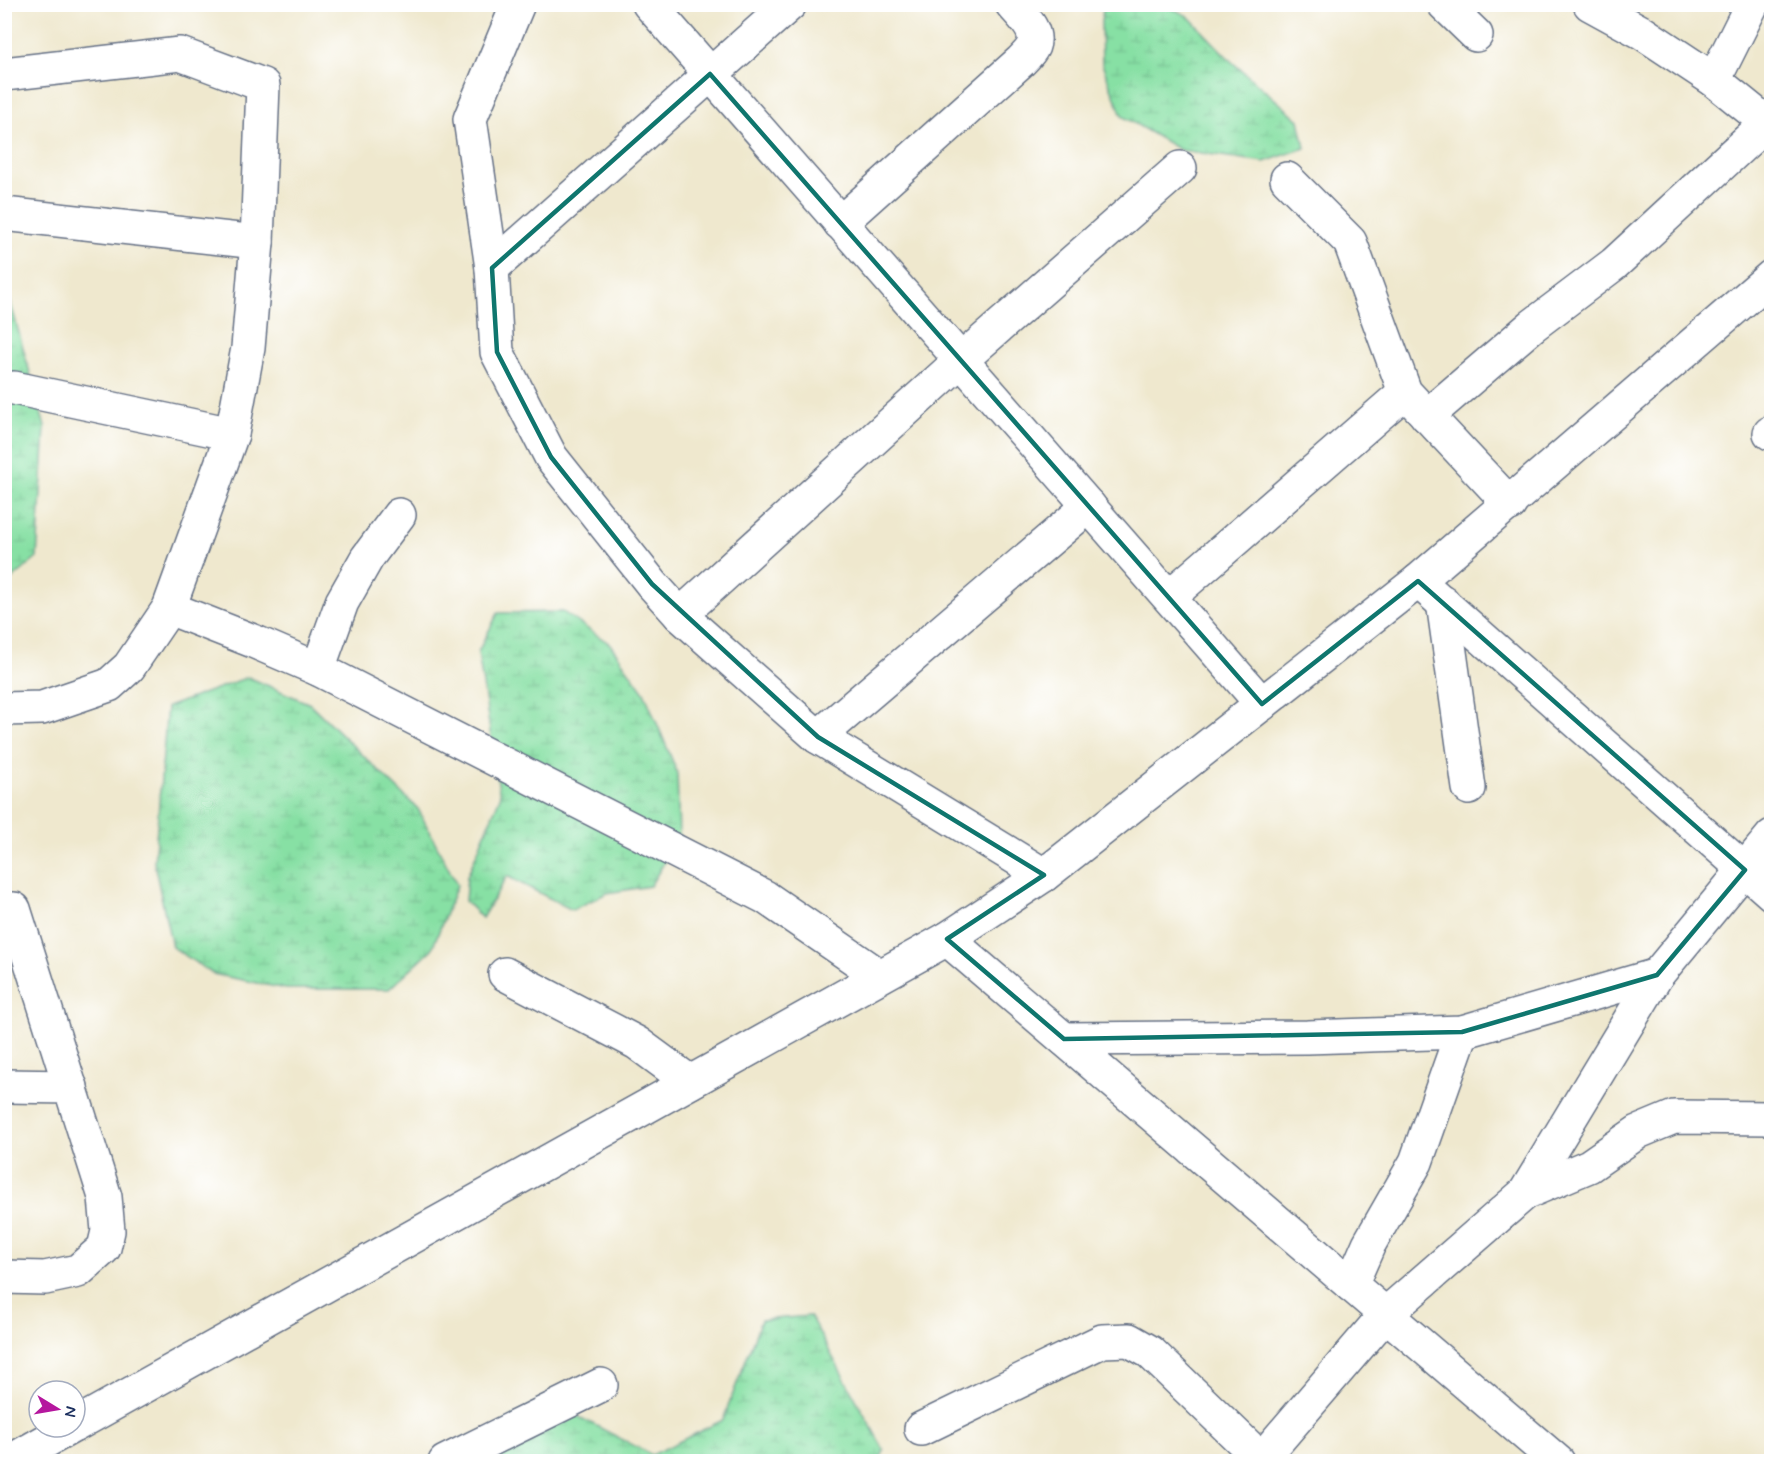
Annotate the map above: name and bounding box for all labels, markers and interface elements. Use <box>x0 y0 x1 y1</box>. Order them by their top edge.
north arrow <box>27 1379 87 1439</box>
text: N <box>59 1404 82 1419</box>

